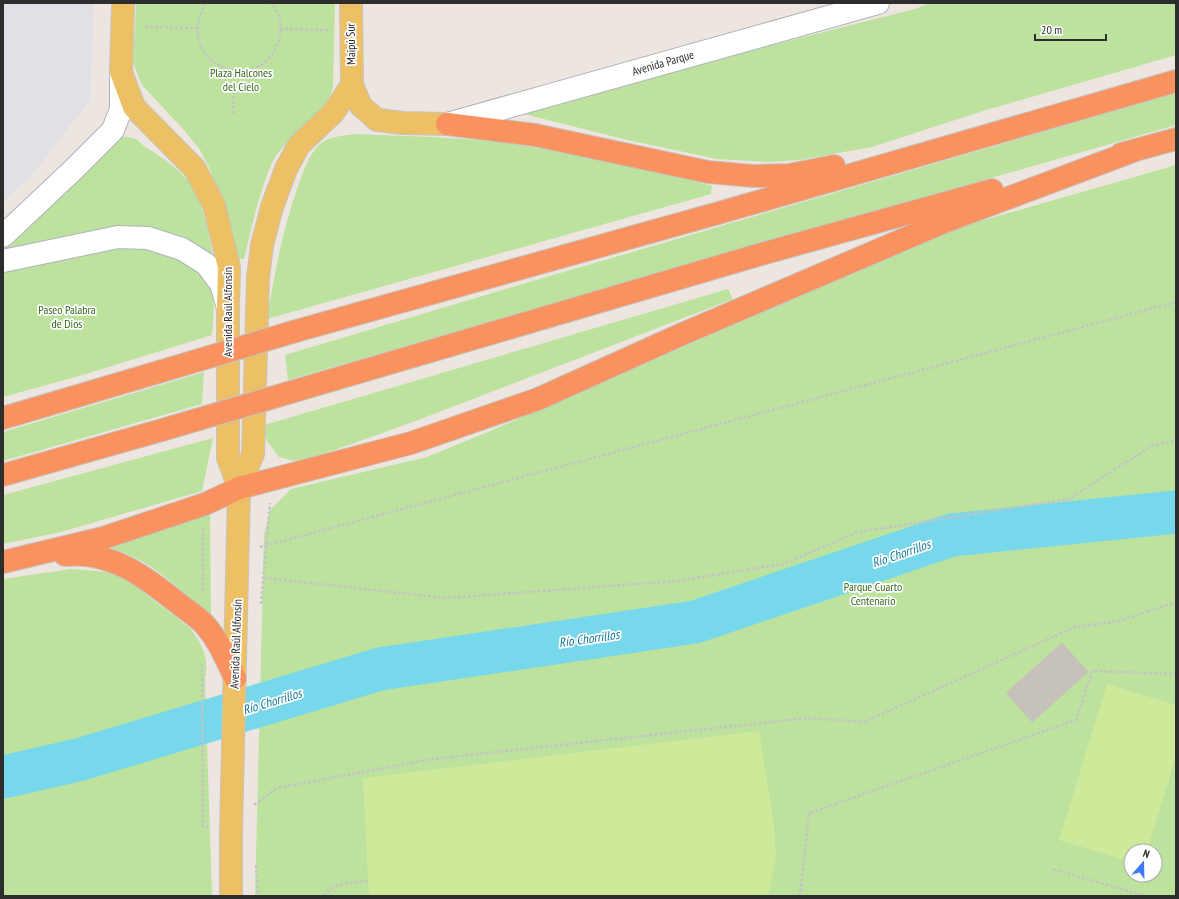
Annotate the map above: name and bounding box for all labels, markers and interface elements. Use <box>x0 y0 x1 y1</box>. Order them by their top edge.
scale bar <box>1035 16 1106 42</box>
street label: Maipú Sur <box>343 22 358 65</box>
text: 20 m <box>1041 22 1062 37</box>
street label: Avenida Parque <box>630 46 696 79</box>
park label: Plaza Halcones del Cielo <box>210 65 272 94</box>
street label: Avenida Raúl Alfonsín <box>220 267 235 357</box>
park label: Paseo Palabra de Dios <box>38 302 96 331</box>
water label: Río Chorrillos <box>870 535 934 571</box>
park label: Parque Cuarto Centenario <box>844 579 902 608</box>
street label: Avenida Raúl Alfonsín <box>226 599 245 689</box>
water label: Río Chorrillos <box>558 626 622 651</box>
water label: Río Chorrillos <box>241 684 305 718</box>
north arrow <box>1123 843 1163 883</box>
text: N <box>1141 846 1152 861</box>

